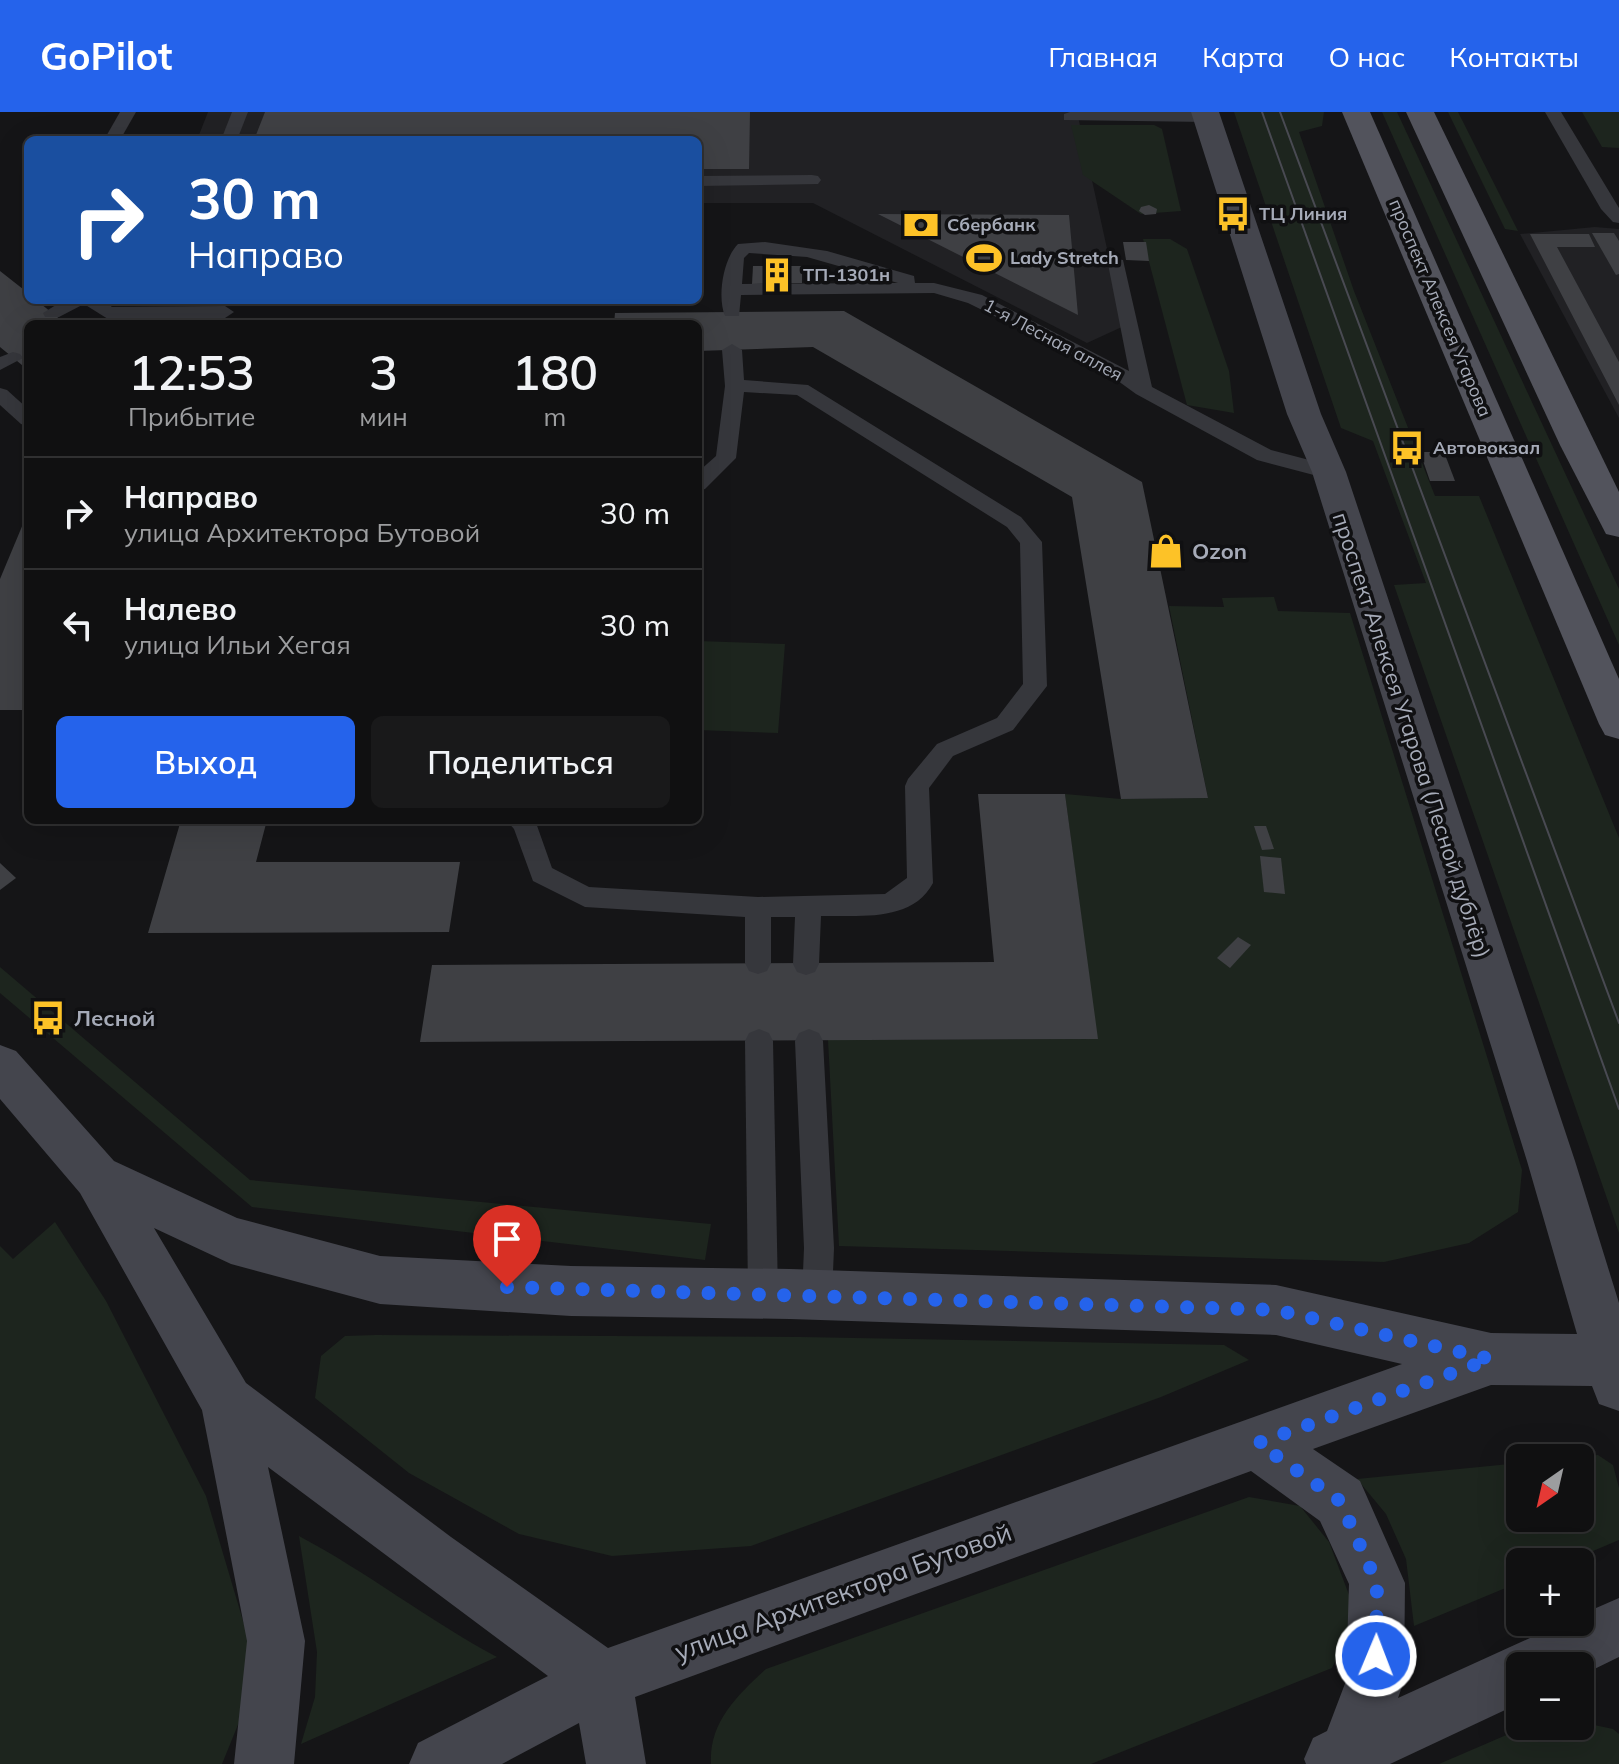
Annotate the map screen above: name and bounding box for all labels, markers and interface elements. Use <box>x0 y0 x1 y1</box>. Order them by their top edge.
text: GoPilot <box>40 32 172 80</box>
text: Главная <box>1048 39 1158 74</box>
text: Карта <box>1202 39 1284 74</box>
text: О нас <box>1328 39 1405 74</box>
text: Контакты <box>1449 39 1579 74</box>
text: 30 m <box>188 163 321 233</box>
icon: right <box>56 168 160 272</box>
bus stop icon: ТЦ Линия <box>1214 195 1252 233</box>
street label: проспект Алексея Угарова <box>1384 196 1497 420</box>
place label: ТЦ Линия <box>1259 202 1347 225</box>
bank icon: Сбербанк <box>902 206 940 244</box>
place label: Сбербанк <box>947 213 1036 236</box>
text: Направо <box>188 232 344 277</box>
sports icon: Lady Stretch <box>965 239 1003 277</box>
place label: Lady Stretch <box>1010 246 1119 269</box>
building icon: ТП-1301н <box>758 256 796 294</box>
place label: ТП-1301н <box>803 263 890 286</box>
street label: 1-я Лесная аллея <box>980 293 1127 386</box>
text: 12:53 <box>128 342 255 402</box>
text: 3 <box>369 342 398 402</box>
text: 180 <box>512 342 598 402</box>
text: Прибытие <box>128 400 255 433</box>
text: мин <box>359 400 408 433</box>
text: m <box>543 400 566 433</box>
bus stop icon: Автовокзал <box>1388 429 1426 467</box>
place label: Автовокзал <box>1433 436 1540 459</box>
text: Направо <box>124 478 258 516</box>
icon: right <box>56 491 100 535</box>
text: 30 m <box>600 494 670 532</box>
street label: проспект Алексея Угарова (Лесной дублёр) <box>1327 509 1497 961</box>
text: улица Архитектора Бутовой <box>124 516 480 549</box>
shop icon: Ozon <box>1147 532 1185 570</box>
place label: Ozon <box>1192 537 1247 565</box>
text: Налево <box>124 590 237 628</box>
icon: left <box>56 603 100 647</box>
text: 30 m <box>600 606 670 644</box>
text: улица Ильи Хегая <box>124 628 351 661</box>
button: Выход <box>56 716 355 808</box>
button: Поделиться <box>371 716 670 808</box>
bus stop icon: Лесной <box>29 999 67 1037</box>
place label: Лесной <box>74 1004 155 1032</box>
pin <box>473 1205 541 1287</box>
icon: arrive <box>485 1217 529 1261</box>
north arrow <box>1506 1444 1594 1532</box>
map controls <box>1506 1444 1594 1740</box>
street label: улица Архитектора Бутовой <box>670 1515 1016 1668</box>
button: + <box>1506 1548 1594 1636</box>
position arrow <box>1334 1614 1418 1698</box>
button: − <box>1506 1652 1594 1740</box>

